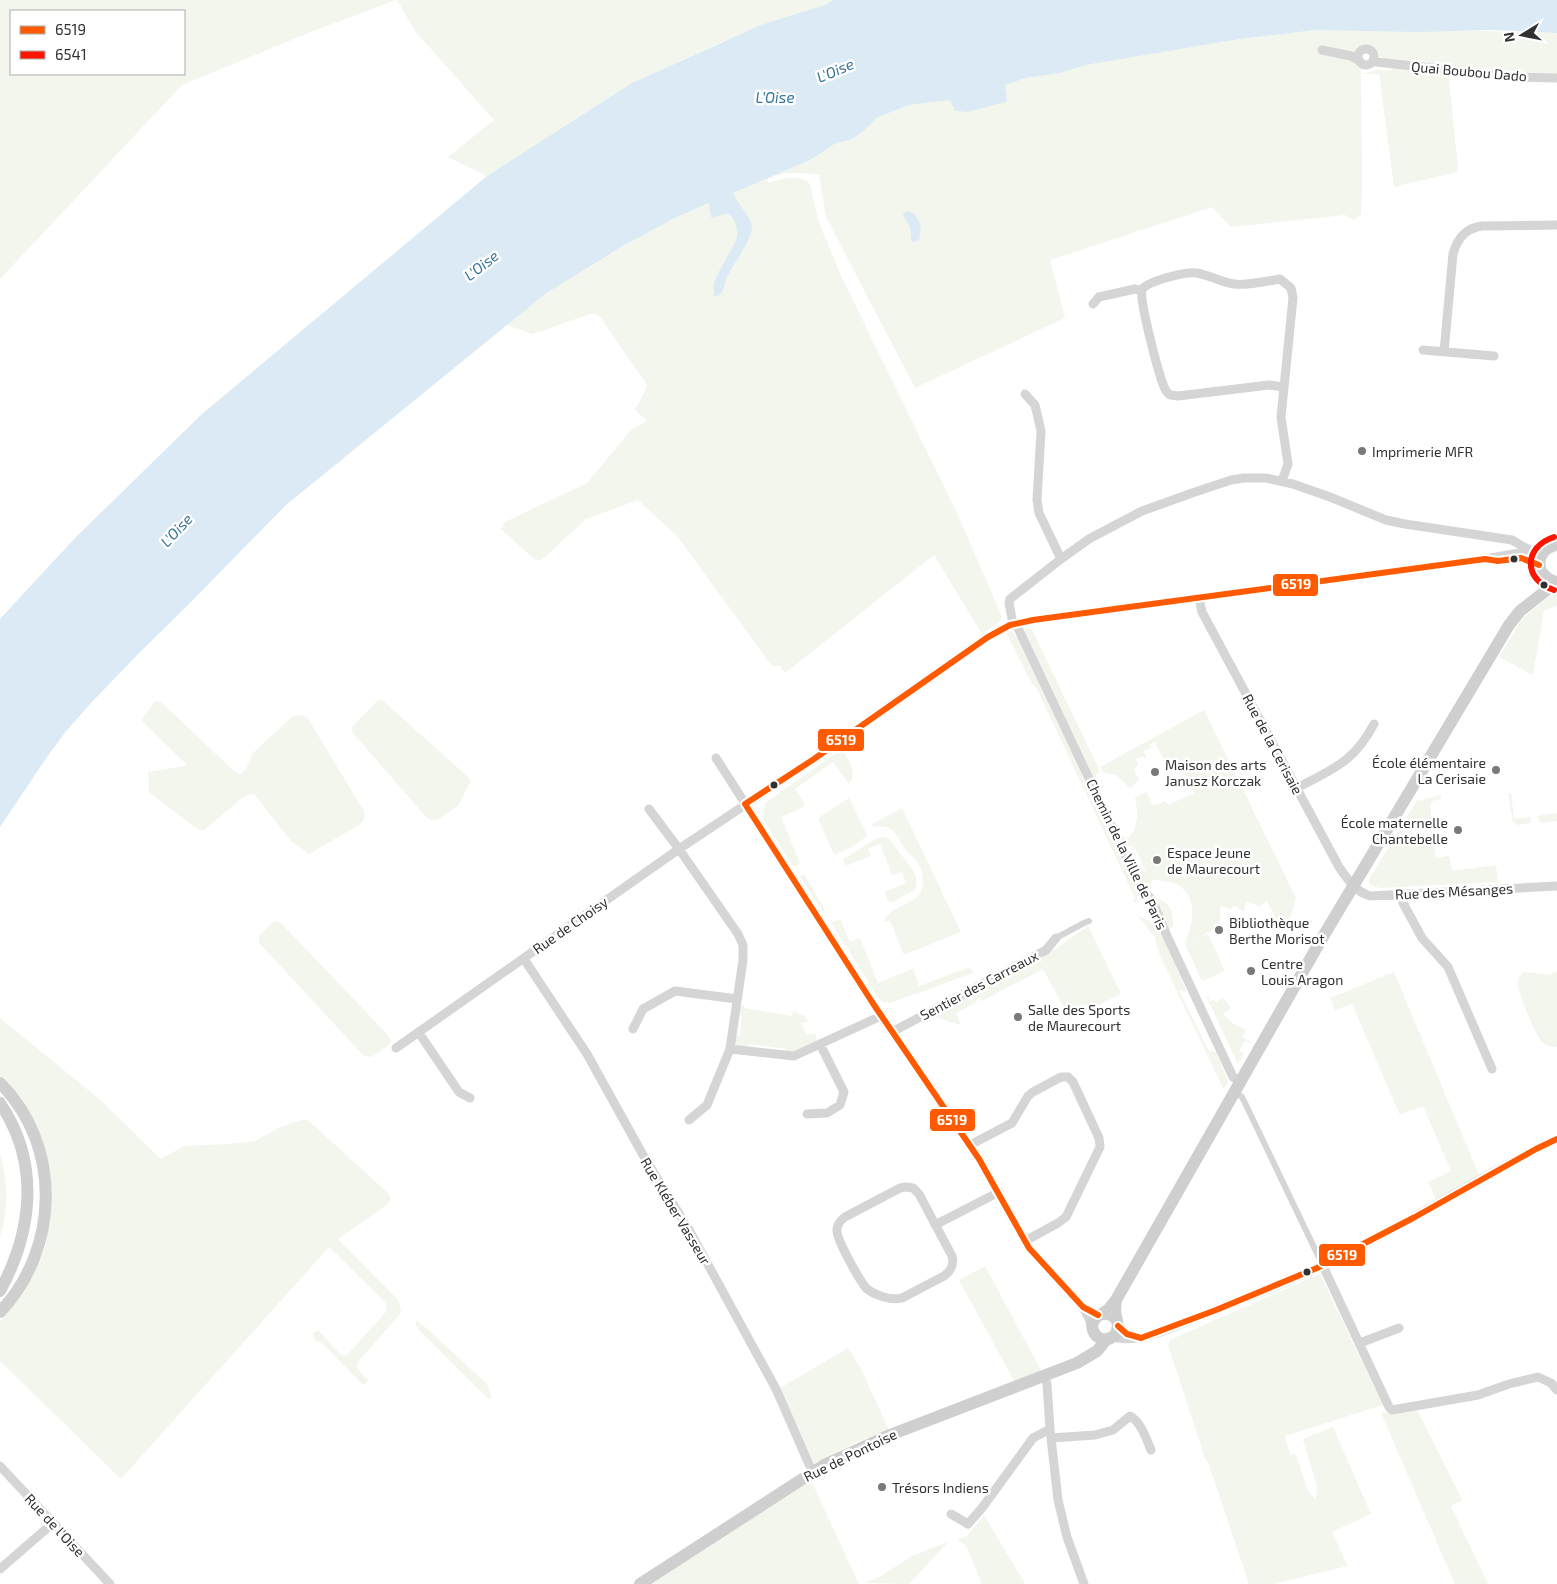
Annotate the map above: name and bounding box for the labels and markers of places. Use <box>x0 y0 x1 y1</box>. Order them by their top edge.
place label: Imprimerie MFR <box>1372 443 1473 460</box>
marker: Imprimerie MFR <box>1356 445 1368 457</box>
unlabelled marker <box>1509 554 1519 564</box>
unlabelled marker <box>1539 580 1549 590</box>
place label: École élémentaire La Cerisaie <box>1372 754 1486 787</box>
place label: Maison des arts Janusz Korczak <box>1165 756 1266 789</box>
marker: École élémentaire La Cerisaie <box>1490 764 1502 776</box>
marker: Maison des arts Janusz Korczak <box>1149 766 1161 778</box>
unlabelled marker <box>769 780 779 790</box>
place label: École maternelle Chantebelle <box>1341 814 1448 847</box>
marker: École maternelle Chantebelle <box>1452 824 1464 836</box>
place label: Espace Jeune de Maurecourt <box>1167 844 1260 877</box>
marker: Espace Jeune de Maurecourt <box>1151 854 1163 866</box>
place label: Bibliothèque Berthe Morisot <box>1229 914 1325 947</box>
marker: Bibliothèque Berthe Morisot <box>1213 924 1225 936</box>
place label: Centre Louis Aragon <box>1261 955 1343 988</box>
marker: Centre Louis Aragon <box>1245 965 1257 977</box>
place label: Salle des Sports de Maurecourt <box>1028 1001 1130 1034</box>
marker: Salle des Sports de Maurecourt <box>1012 1011 1024 1023</box>
unlabelled marker <box>1302 1267 1312 1277</box>
place label: Trésors Indiens <box>892 1479 989 1496</box>
marker: Trésors Indiens <box>876 1481 888 1493</box>

